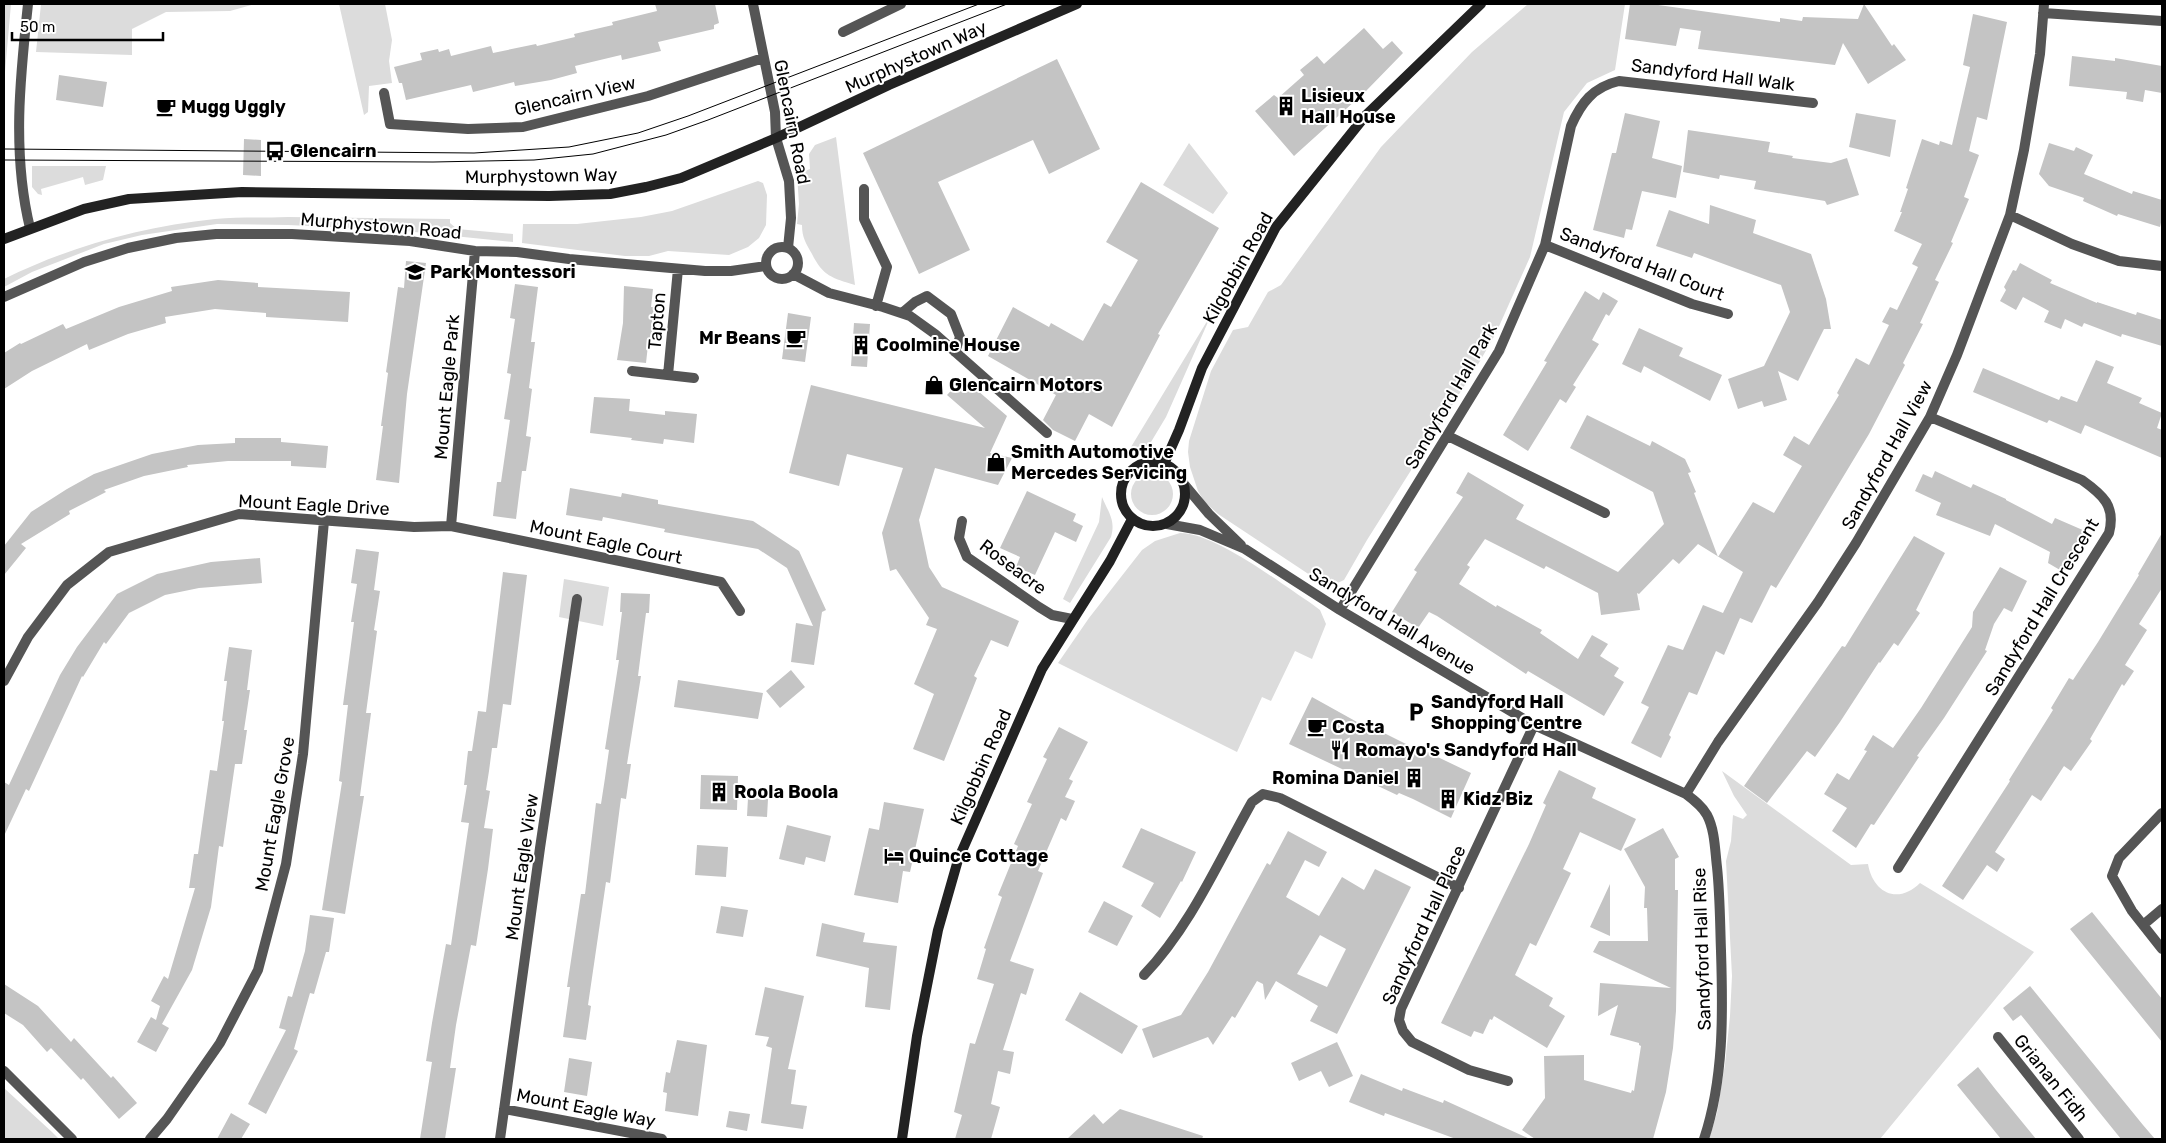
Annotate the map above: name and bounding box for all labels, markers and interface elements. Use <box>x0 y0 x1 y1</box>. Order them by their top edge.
scale bar <box>12 10 164 42</box>
street label: Murphystown Way <box>842 16 990 98</box>
text: 50 m <box>20 18 55 36</box>
street label: Sandyford Hall Walk <box>1630 54 1797 96</box>
street label: Glencairn Road <box>769 58 815 186</box>
street label: Glencairn View <box>512 71 638 121</box>
place label: Lisieux Hall House <box>1301 85 1396 128</box>
building icon: Lisieux Hall House <box>1275 95 1297 117</box>
cafe icon: Mugg Uggly <box>155 96 177 118</box>
place label: Mugg Uggly <box>181 96 286 118</box>
bus stop icon: Glencairn <box>264 140 286 162</box>
place label: Glencairn <box>290 140 377 162</box>
street label: Murphystown Way <box>465 164 617 188</box>
street label: Murphystown Road <box>299 208 463 244</box>
street label: Kilgobbin Road <box>1198 208 1278 328</box>
street label: Sandyford Hall Court <box>1557 222 1727 306</box>
school or university icon: Park Montessori <box>404 261 426 283</box>
place label: Park Montessori <box>430 261 576 283</box>
street label: Tapton <box>644 291 670 351</box>
street label: Mount Eagle Park <box>430 313 464 460</box>
street label: Sandyford Hall Park <box>1400 318 1502 473</box>
place label: Mr Beans <box>699 327 781 349</box>
cafe icon: Mr Beans <box>785 327 807 349</box>
building icon: Coolmine House <box>850 334 872 356</box>
place label: Coolmine House <box>876 334 1020 356</box>
shop icon: Glencairn Motors <box>923 374 945 396</box>
place label: Glencairn Motors <box>949 374 1103 396</box>
street label: Sandyford Hall View <box>1837 376 1937 534</box>
place label: Smith Automotive Mercedes Servicing <box>1011 441 1187 484</box>
shop icon: Smith Automotive Mercedes Servicing <box>985 451 1007 473</box>
street label: Mount Eagle Drive <box>238 490 390 520</box>
street label: Sandyford Hall Crescent <box>1980 514 2104 700</box>
street label: Mount Eagle Court <box>528 515 684 569</box>
street label: Roseacre <box>975 535 1051 599</box>
street label: Sandyford Hall Avenue <box>1305 563 1479 679</box>
place label: Sandyford Hall Shopping Centre <box>1431 691 1583 734</box>
parking icon: Sandyford Hall Shopping Centre <box>1405 701 1427 723</box>
street label: Kilgobbin Road <box>946 706 1016 828</box>
cafe icon: Costa <box>1306 716 1328 738</box>
place label: Costa <box>1332 716 1385 738</box>
street label: Mount Eagle Grove <box>251 735 299 893</box>
restaurant icon: Romayo's Sandyford Hall <box>1329 739 1351 761</box>
place label: Romayo's Sandyford Hall <box>1355 739 1577 761</box>
place label: Romina Daniel <box>1272 767 1399 789</box>
building icon: Romina Daniel <box>1403 767 1425 789</box>
building icon: Roola Boola <box>708 781 730 803</box>
place label: Roola Boola <box>734 781 838 803</box>
building icon: Kidz Biz <box>1437 788 1459 810</box>
place label: Kidz Biz <box>1463 788 1533 810</box>
street label: Mount Eagle View <box>501 792 543 942</box>
street label: Sandyford Hall Place <box>1377 842 1471 1008</box>
hotel icon: Quince Cottage <box>883 845 905 867</box>
place label: Quince Cottage <box>909 845 1049 867</box>
street label: Sandyford Hall Rise <box>1688 867 1716 1031</box>
street label: Grianan Fidh <box>2009 1030 2093 1126</box>
street label: Mount Eagle Way <box>514 1084 658 1132</box>

